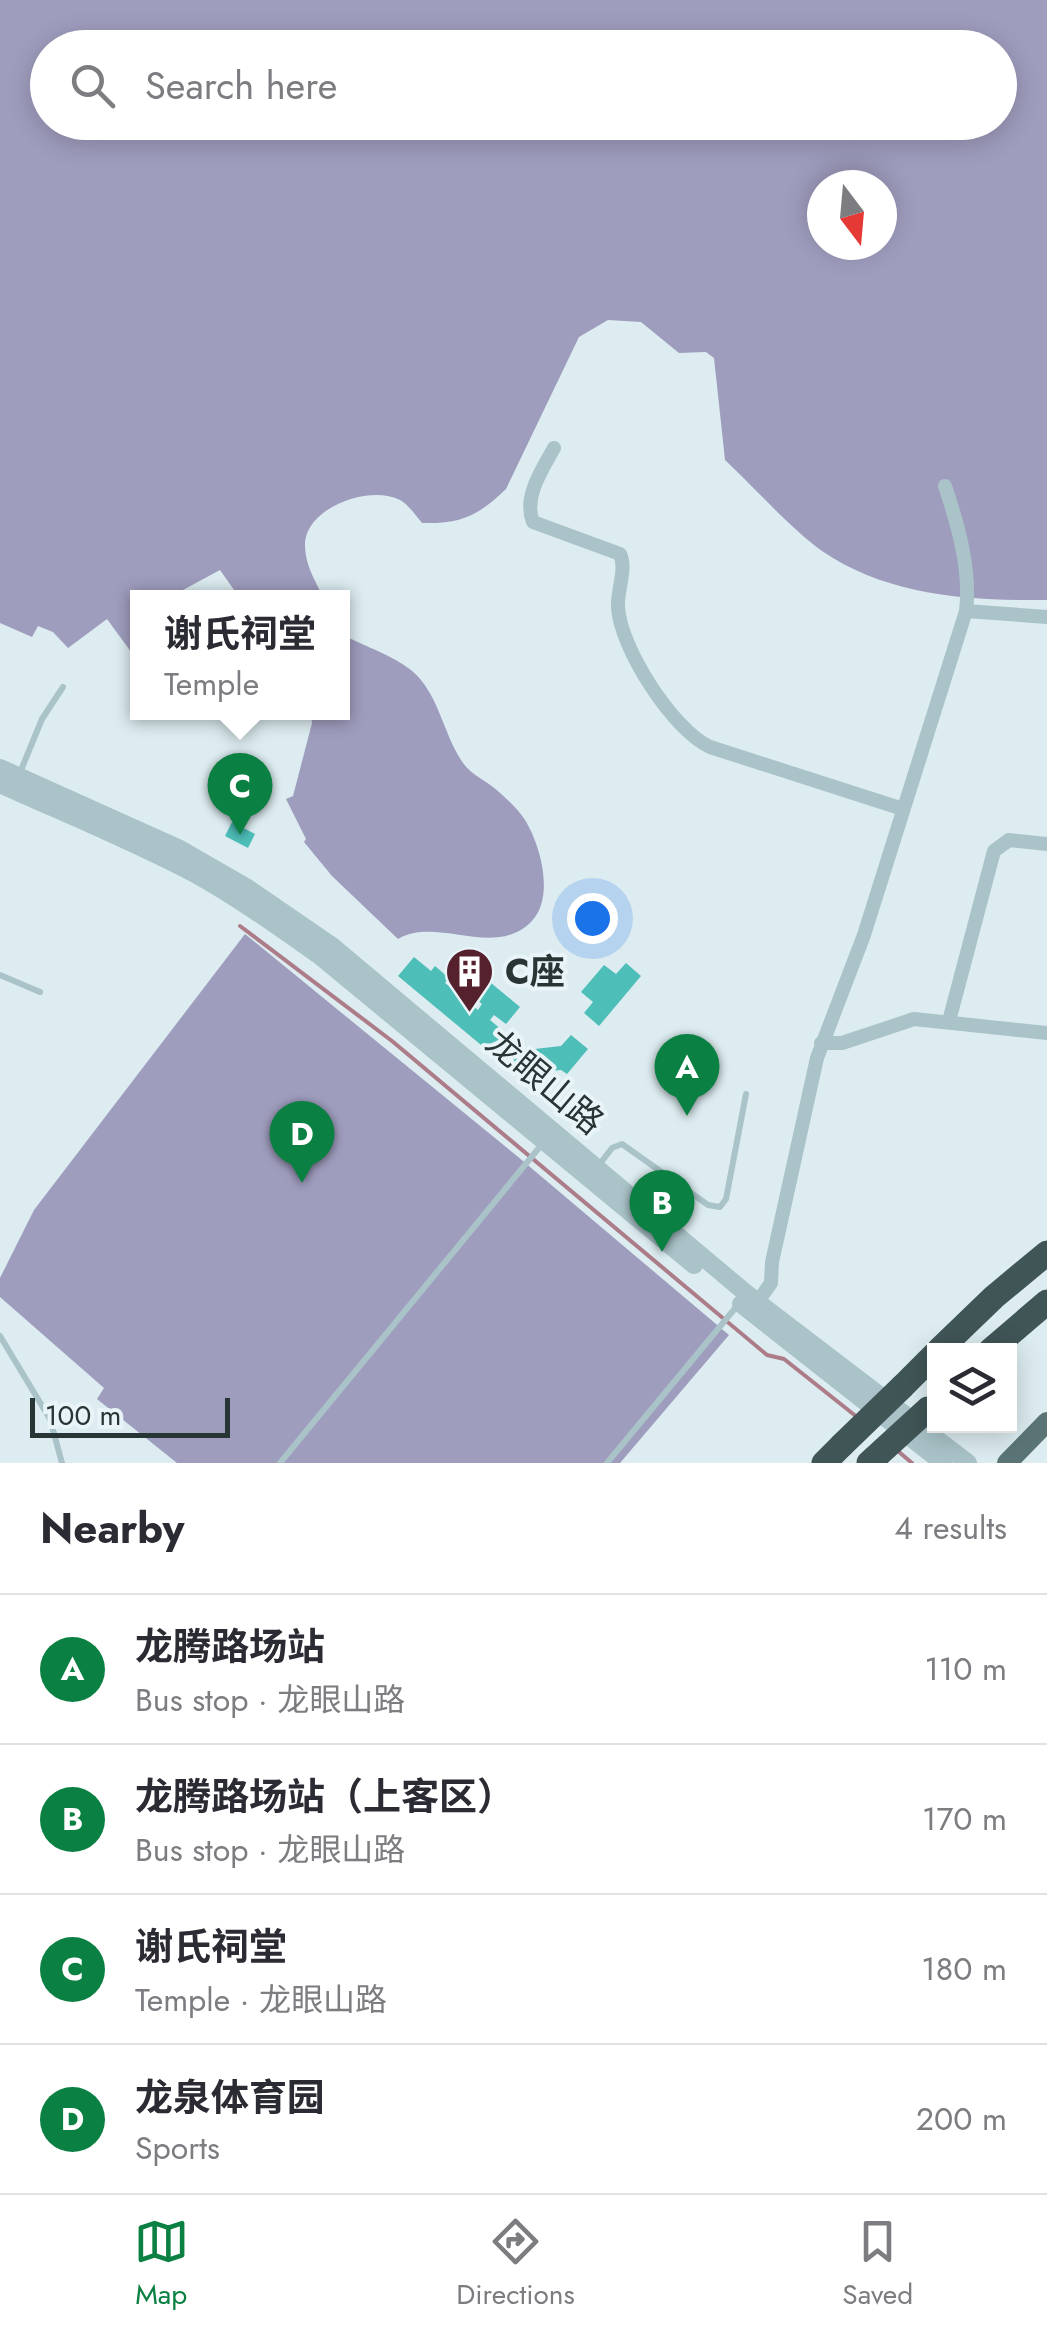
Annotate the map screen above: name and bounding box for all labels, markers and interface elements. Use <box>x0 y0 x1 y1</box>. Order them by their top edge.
search box <box>30 30 1017 140</box>
icon: search <box>65 58 120 113</box>
text: Search here <box>145 58 337 113</box>
north arrow <box>807 170 897 260</box>
popup <box>130 590 350 720</box>
text: 谢氏祠堂 <box>164 606 316 661</box>
text: Temple <box>164 661 259 707</box>
pin: C <box>208 752 272 835</box>
your location <box>567 893 618 944</box>
building icon: C座 <box>444 946 496 1014</box>
place label: C座 <box>505 947 565 997</box>
street label: 龙眼山路 <box>475 1018 615 1146</box>
pin: A <box>654 1034 720 1116</box>
pin: D <box>270 1100 334 1183</box>
pin: B <box>630 1170 694 1252</box>
map controls <box>927 1343 1017 1433</box>
button: layers <box>927 1343 1017 1433</box>
scale bar <box>30 1393 230 1438</box>
text: 100 m <box>45 1395 121 1436</box>
text: Nearby <box>40 1498 184 1559</box>
text: 4 results <box>894 1505 1007 1551</box>
text: 龙腾路场站 <box>135 1619 325 1674</box>
text: A <box>61 1646 84 1692</box>
text: 110 m <box>924 1646 1007 1692</box>
text: Bus stop · 龙眼山路 <box>135 1677 405 1723</box>
text: 龙腾路场站（上客区） <box>135 1769 515 1824</box>
text: B <box>62 1796 83 1842</box>
text: 170 m <box>922 1796 1007 1842</box>
text: Bus stop · 龙眼山路 <box>135 1827 405 1873</box>
text: 谢氏祠堂 <box>135 1919 287 1974</box>
text: C <box>61 1946 84 1992</box>
text: 180 m <box>921 1946 1007 1992</box>
text: Temple · 龙眼山路 <box>135 1977 387 2023</box>
text: 龙泉体育园 <box>135 2070 325 2125</box>
text: D <box>61 2096 84 2142</box>
text: 200 m <box>916 2096 1007 2142</box>
text: Sports <box>135 2125 220 2171</box>
tab: Map <box>134 2214 189 2315</box>
tab: Directions <box>456 2214 575 2315</box>
tab: Saved <box>842 2214 913 2315</box>

